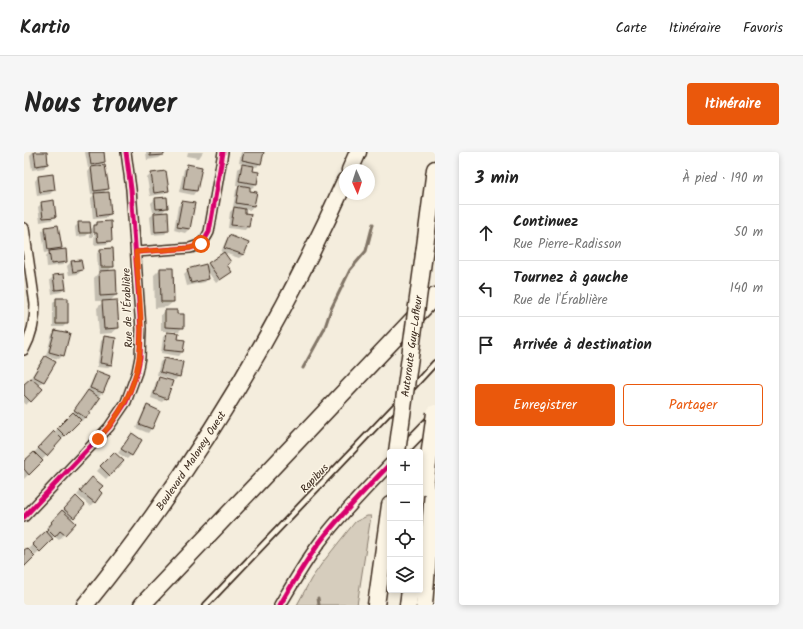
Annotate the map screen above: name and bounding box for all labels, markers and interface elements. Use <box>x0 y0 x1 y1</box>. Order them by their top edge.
text: Kartio <box>20 13 70 43</box>
text: Carte <box>615 17 647 39</box>
text: Itinéraire <box>669 17 721 39</box>
text: Favoris <box>743 17 783 39</box>
text: Nous trouver <box>24 82 177 127</box>
button: Itinéraire <box>687 83 779 125</box>
north arrow <box>339 164 375 200</box>
text: 3 min <box>475 165 519 192</box>
text: À pied · 190 m <box>682 168 763 189</box>
text: Continuez <box>513 210 578 234</box>
icon: ahead <box>475 222 497 244</box>
text: 50 m <box>734 222 763 243</box>
text: Rue Pierre-Radisson <box>513 234 622 255</box>
route start <box>192 235 210 253</box>
text: Tournez à gauche <box>513 266 628 290</box>
street label: Rue de l'Érablière <box>118 268 138 348</box>
icon: left <box>475 278 497 300</box>
text: 140 m <box>730 278 763 299</box>
text: Rue de l'Érablière <box>513 290 607 311</box>
street label: Autoroute Guy-Lafleur <box>397 293 428 398</box>
text: Arrivée à destination <box>513 333 652 357</box>
icon: arrive <box>475 334 497 356</box>
button: Enregistrer <box>475 384 615 426</box>
button: Partager <box>623 384 763 426</box>
street label: Boulevard Maloney Ouest <box>152 407 231 515</box>
route end <box>89 430 107 448</box>
map controls <box>387 449 423 593</box>
button: + <box>387 449 423 485</box>
street label: Rapibus <box>296 459 334 498</box>
button: − <box>387 485 423 521</box>
button: locate <box>387 521 423 557</box>
button: layers <box>387 557 423 593</box>

